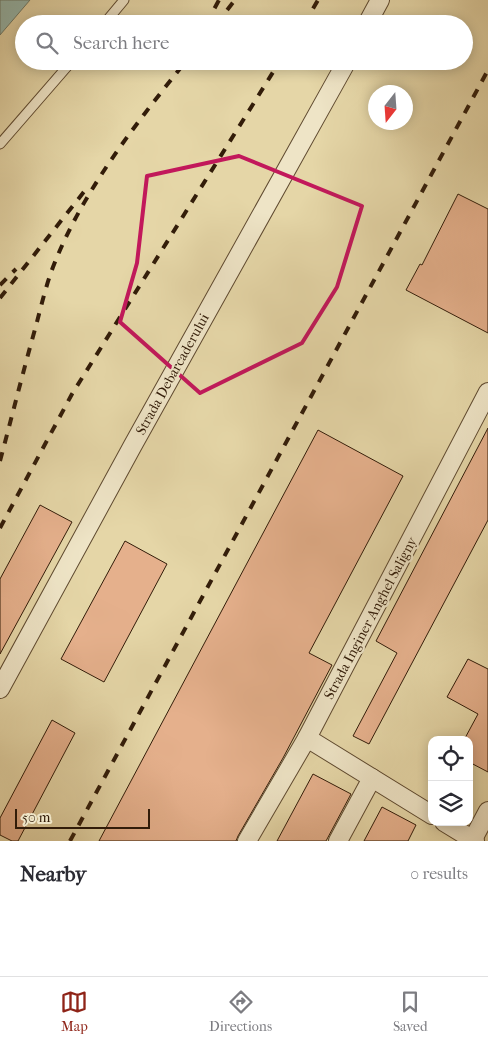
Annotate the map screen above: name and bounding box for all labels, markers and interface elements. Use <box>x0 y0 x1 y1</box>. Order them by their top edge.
search box <box>15 15 473 70</box>
icon: search <box>33 29 61 57</box>
text: Search here <box>73 32 169 54</box>
north arrow <box>368 85 413 130</box>
street label: Strada Debarcaderului <box>132 311 213 438</box>
street label: Strada Inginer Anghel Saligny <box>320 534 421 702</box>
map controls <box>428 736 473 826</box>
button: locate <box>428 736 473 781</box>
button: layers <box>428 781 473 826</box>
scale bar <box>15 806 150 829</box>
text: 50 m <box>22 809 50 826</box>
text: Nearby <box>20 862 86 886</box>
text: 0 results <box>410 864 468 883</box>
tab: Map <box>60 988 88 1035</box>
tab: Directions <box>209 988 272 1035</box>
tab: Saved <box>393 988 428 1035</box>

